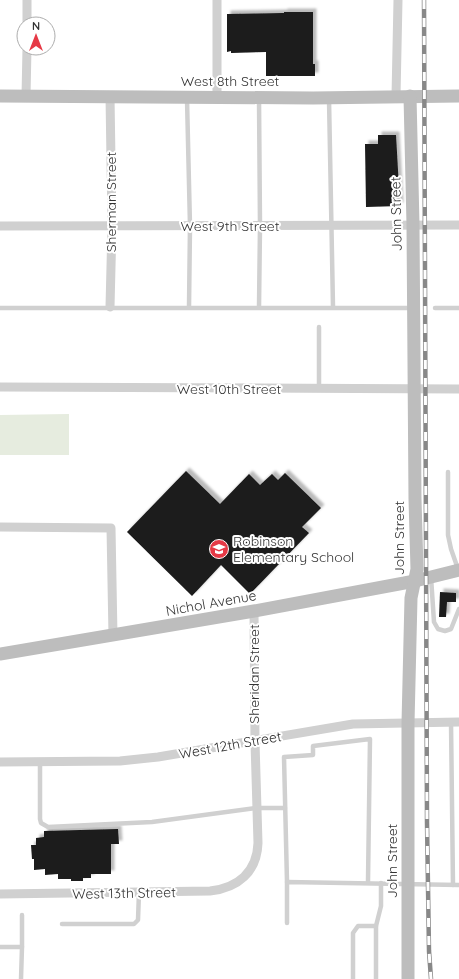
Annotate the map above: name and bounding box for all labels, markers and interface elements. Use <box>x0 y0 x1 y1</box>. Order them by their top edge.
north arrow <box>16 16 56 56</box>
text: N <box>32 19 40 33</box>
street label: West 8th Street <box>181 72 280 90</box>
street label: Sherman Street <box>102 151 120 252</box>
street label: John Street <box>386 176 406 251</box>
street label: West 9th Street <box>181 217 280 235</box>
street label: West 10th Street <box>177 380 282 398</box>
street label: John Street <box>390 500 408 575</box>
place label: Robinson Elementary School <box>233 532 354 566</box>
school or university icon: Robinson Elementary School <box>208 538 230 560</box>
street label: Nichol Avenue <box>164 586 258 620</box>
street label: Sheridan Street <box>245 624 263 724</box>
street label: West 12th Street <box>177 727 283 763</box>
street label: John Street <box>383 823 401 898</box>
street label: West 13th Street <box>72 883 176 903</box>

